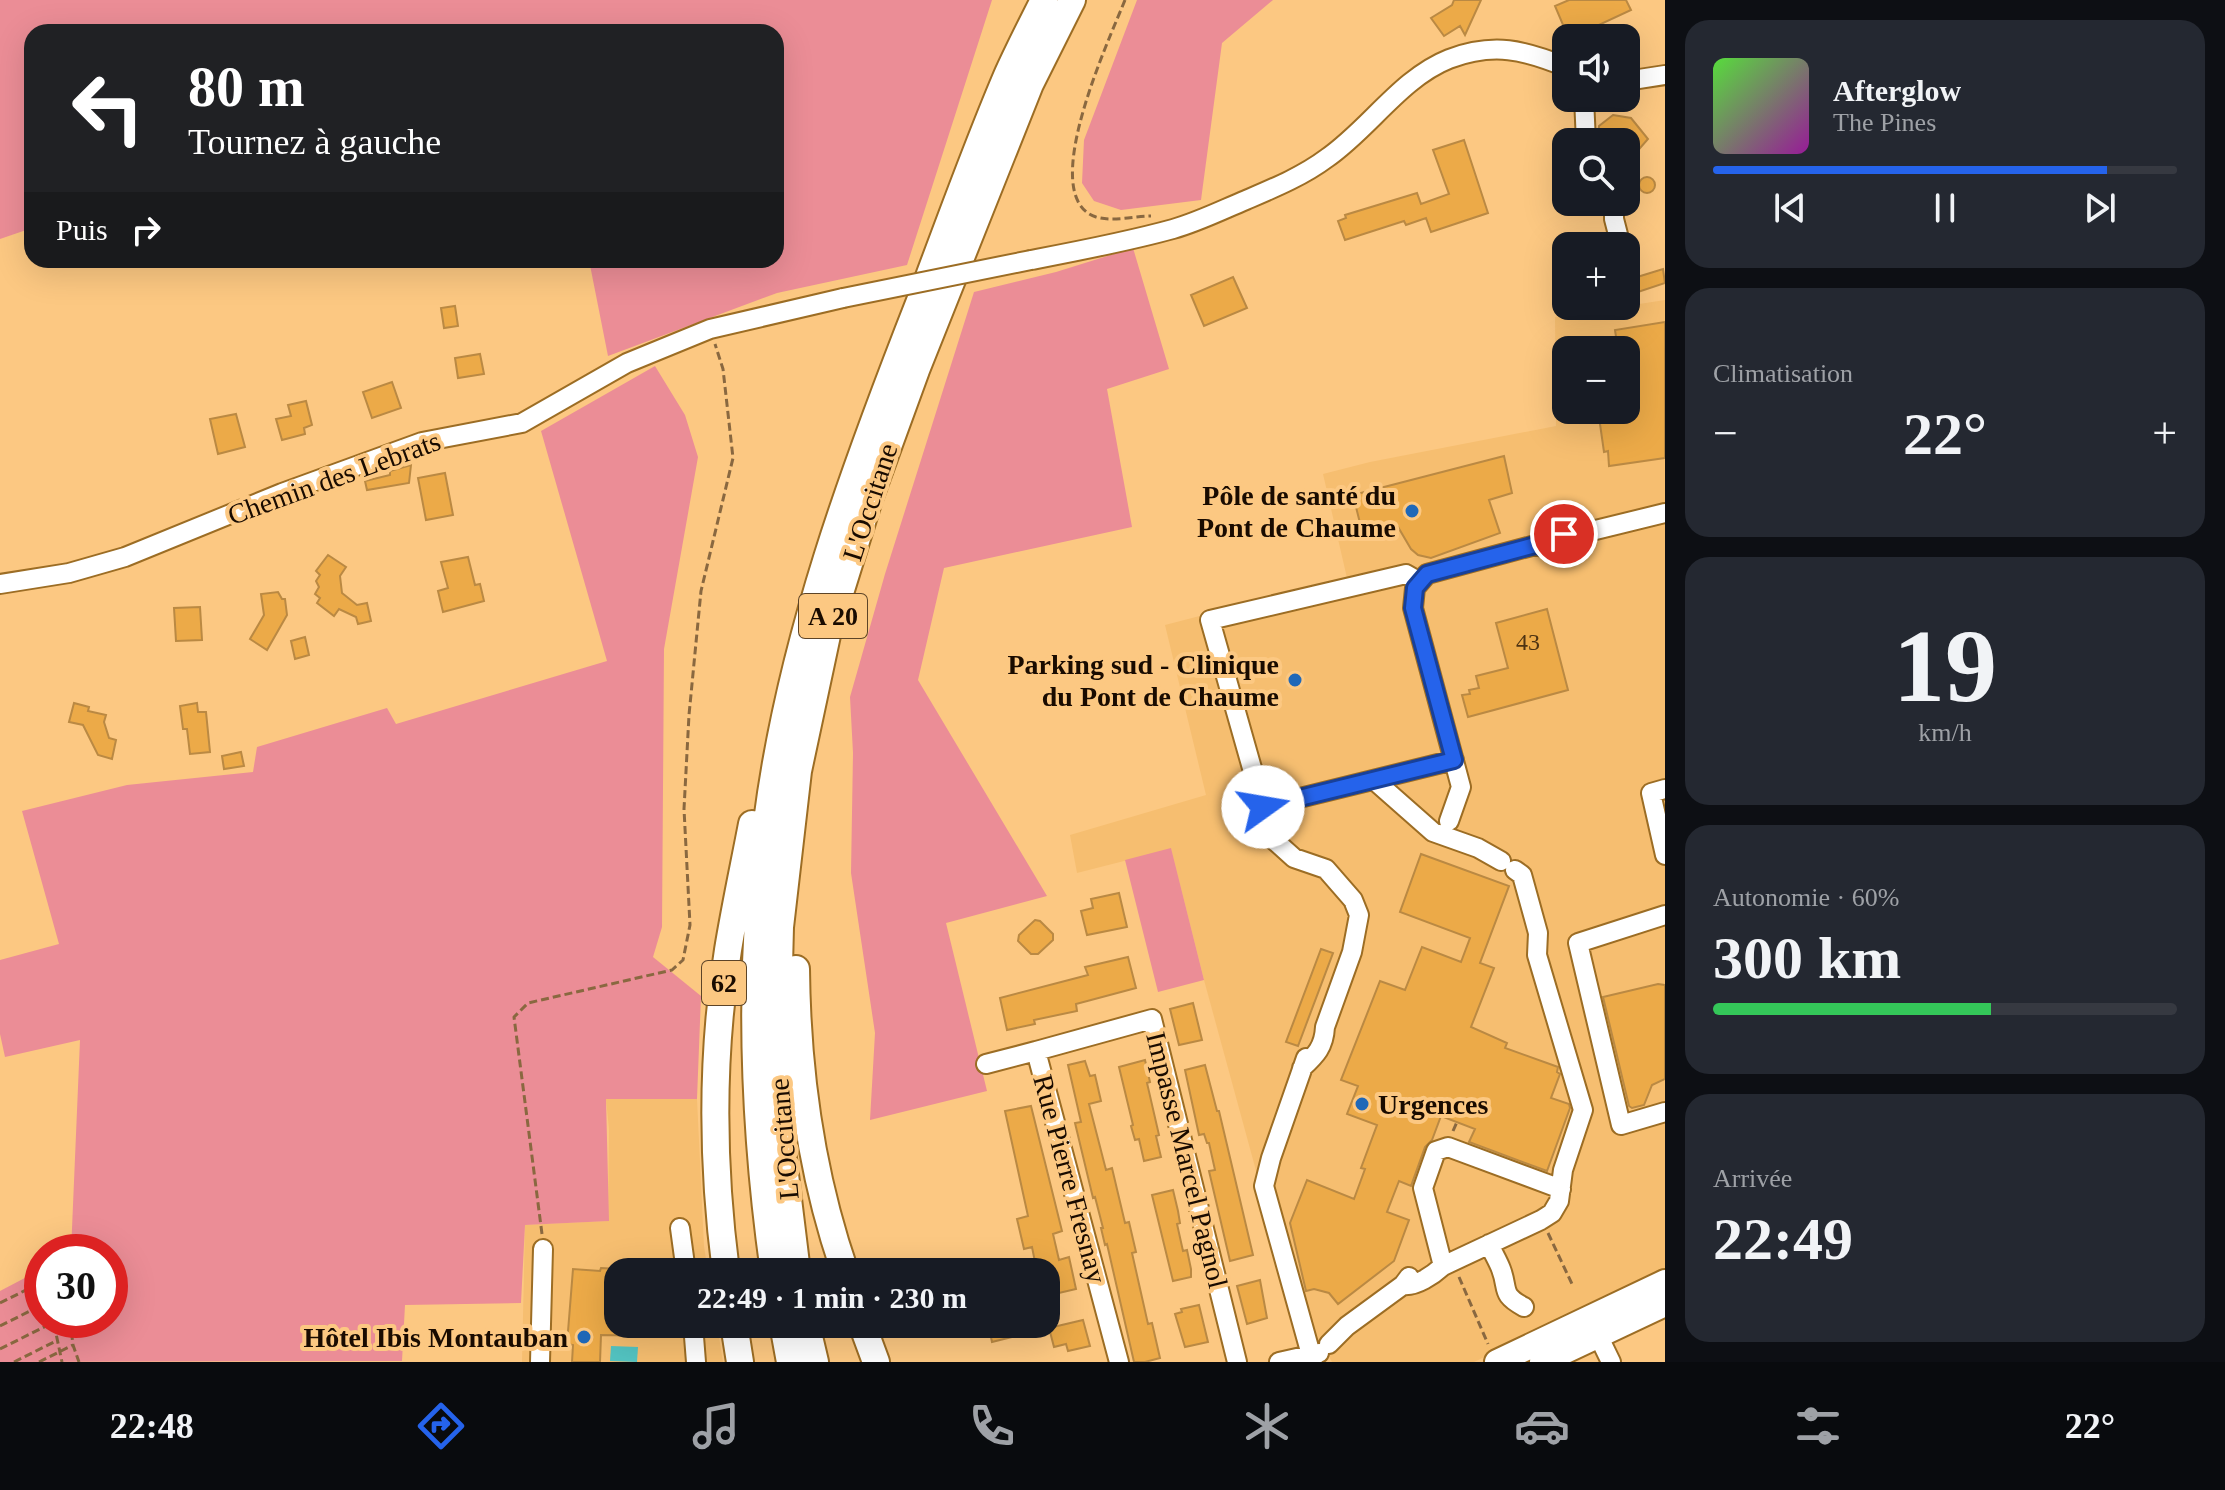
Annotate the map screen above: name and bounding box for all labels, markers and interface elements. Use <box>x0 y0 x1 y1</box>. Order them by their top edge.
map controls <box>1552 24 1640 424</box>
button: sound <box>1552 24 1640 112</box>
icon: left <box>56 56 160 160</box>
text: 80 m <box>188 56 305 118</box>
text: Afterglow <box>1833 74 1961 107</box>
text: The Pines <box>1833 108 1936 137</box>
text: Tournez à gauche <box>188 122 441 162</box>
button: search <box>1552 128 1640 216</box>
icon: previous <box>1768 186 1812 230</box>
icon: pause <box>1923 186 1967 230</box>
icon: next <box>2078 186 2122 230</box>
icon: right <box>124 208 168 252</box>
text: Puis <box>56 213 108 246</box>
button: + <box>1552 232 1640 320</box>
button: − <box>1552 336 1640 424</box>
text: Climatisation <box>1713 359 1853 388</box>
text: 22° <box>1903 401 1987 467</box>
text: − <box>1713 409 1738 458</box>
text: + <box>2152 409 2177 458</box>
street label: Chemin des Lebrats <box>223 425 445 531</box>
street label: L'Occitane <box>836 439 904 565</box>
place label: Pôle de santé du Pont de Chaume <box>1197 480 1396 543</box>
pin <box>1530 500 1598 568</box>
marker: Pôle de santé du Pont de Chaume <box>1403 502 1421 520</box>
icon: arrive <box>1542 512 1586 556</box>
road number: A 20 <box>799 594 867 638</box>
text: 19 <box>1893 608 1997 723</box>
house number: 43 <box>1516 629 1540 655</box>
place label: Parking sud - Clinique du Pont de Chaume <box>1007 649 1279 712</box>
marker: Parking sud - Clinique du Pont de Chaume <box>1286 671 1304 689</box>
text: km/h <box>1918 718 1972 747</box>
position arrow <box>1221 765 1305 849</box>
text: Autonomie · 60% <box>1713 883 1899 912</box>
text: 300 km <box>1713 925 1901 991</box>
road number: 62 <box>702 961 746 1005</box>
street label: Impasse Marcel Pagnol <box>1140 1029 1234 1291</box>
street label: Rue Pierre Fresnay <box>1027 1071 1113 1287</box>
street label: L'Occitane <box>763 1077 805 1201</box>
place label: Urgences <box>1378 1089 1489 1120</box>
marker: Urgences <box>1353 1095 1371 1113</box>
text: Arrivée <box>1713 1164 1792 1193</box>
text: 22:49 <box>1713 1206 1853 1272</box>
speed limit sign: 30 <box>24 1234 128 1338</box>
text: 22:49 · 1 min · 230 m <box>697 1281 967 1314</box>
place label: Hôtel Ibis Montauban <box>304 1322 568 1353</box>
marker: Hôtel Ibis Montauban <box>575 1328 593 1346</box>
icon: directions <box>413 1398 469 1454</box>
icon: music <box>688 1398 744 1454</box>
icon: phone <box>964 1398 1020 1454</box>
icon: climate <box>1239 1398 1295 1454</box>
icon: car <box>1514 1398 1570 1454</box>
icon: filters <box>1790 1398 1846 1454</box>
text: 22:48 <box>110 1406 194 1446</box>
text: 22° <box>2065 1406 2115 1446</box>

